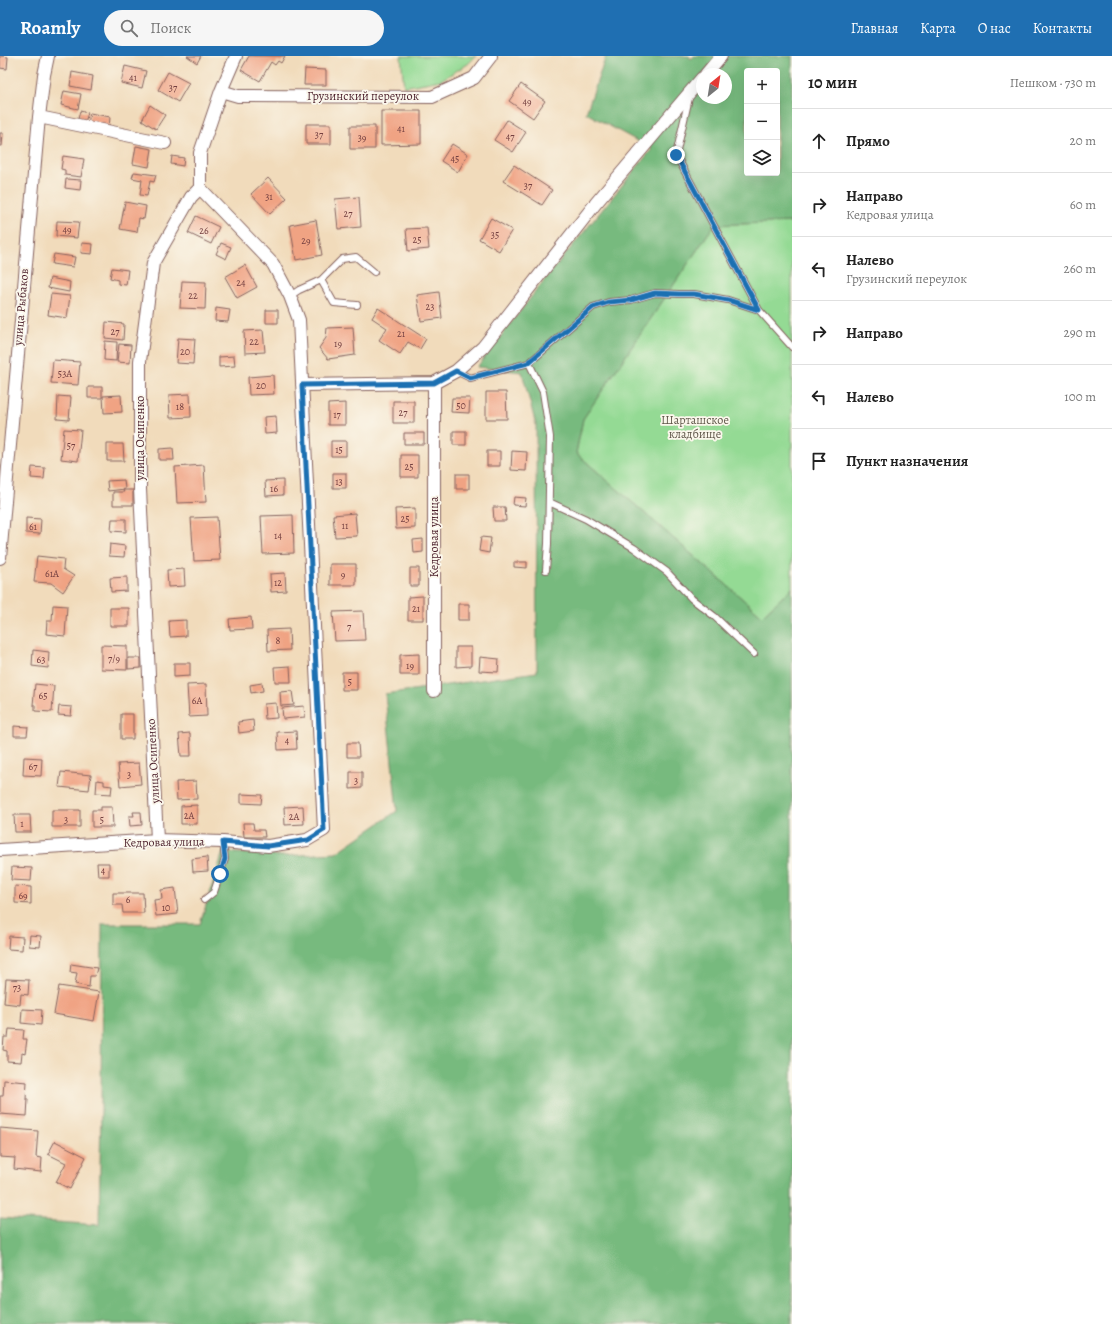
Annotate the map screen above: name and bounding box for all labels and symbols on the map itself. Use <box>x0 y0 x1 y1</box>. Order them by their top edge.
north arrow <box>696 68 732 104</box>
house number: 41 <box>129 71 138 84</box>
house number: 37 <box>169 81 178 94</box>
street label: Грузинский переулок <box>307 88 419 104</box>
house number: 49 <box>522 95 532 108</box>
house number: 41 <box>397 122 406 135</box>
house number: 37 <box>315 128 324 141</box>
house number: 47 <box>506 130 515 143</box>
house number: 39 <box>358 131 367 144</box>
route end <box>667 146 685 164</box>
house number: 45 <box>451 152 459 165</box>
house number: 37 <box>524 179 533 192</box>
house number: 31 <box>265 190 273 203</box>
house number: 27 <box>344 207 353 220</box>
house number: 49 <box>62 223 72 236</box>
house number: 26 <box>199 224 209 237</box>
house number: 35 <box>491 228 499 241</box>
house number: 25 <box>412 233 422 246</box>
house number: 29 <box>301 234 311 247</box>
street label: улица Рыбаков <box>10 268 32 347</box>
house number: 24 <box>236 276 246 289</box>
house number: 22 <box>188 289 198 302</box>
house number: 23 <box>426 300 434 313</box>
house number: 27 <box>111 325 120 338</box>
house number: 21 <box>397 327 406 340</box>
house number: 22 <box>249 335 259 348</box>
house number: 19 <box>334 337 342 350</box>
house number: 20 <box>180 345 190 358</box>
house number: 53А <box>58 367 72 380</box>
house number: 20 <box>256 379 266 392</box>
street label: улица Осипенко <box>132 396 148 481</box>
house number: 50 <box>456 399 466 412</box>
house number: 18 <box>176 400 184 413</box>
house number: 27 <box>399 406 408 419</box>
house number: 17 <box>333 408 342 421</box>
park label: Шарташское кладбище <box>661 412 729 442</box>
house number: 57 <box>67 439 76 452</box>
house number: 15 <box>335 443 343 456</box>
house number: 25 <box>404 460 414 473</box>
house number: 13 <box>335 475 343 488</box>
house number: 16 <box>270 482 278 495</box>
street label: Кедровая улица <box>426 496 442 578</box>
house number: 25 <box>400 512 410 525</box>
house number: 11 <box>342 519 349 532</box>
house number: 61 <box>29 520 38 533</box>
house number: 14 <box>274 529 282 542</box>
house number: 61А <box>45 567 59 580</box>
house number: 9 <box>341 568 346 581</box>
house number: 12 <box>274 576 282 589</box>
house number: 21 <box>412 602 421 615</box>
house number: 7 <box>347 620 352 633</box>
house number: 8 <box>276 634 281 647</box>
house number: 7/9 <box>108 652 120 665</box>
house number: 63 <box>37 653 45 666</box>
house number: 19 <box>406 659 414 672</box>
house number: 5 <box>348 675 352 688</box>
house number: 65 <box>39 689 47 702</box>
house number: 6А <box>192 694 202 707</box>
street label: улица Осипенко <box>143 718 163 805</box>
house number: 4 <box>285 734 290 747</box>
house number: 67 <box>29 760 38 773</box>
house number: 3 <box>127 768 131 781</box>
house number: 3 <box>354 774 358 787</box>
house number: 2А <box>184 809 194 822</box>
house number: 2А <box>289 810 299 823</box>
house number: 3 <box>64 813 68 826</box>
house number: 5 <box>100 813 104 826</box>
house number: 1 <box>20 817 24 830</box>
street label: Кедровая улица <box>123 833 205 851</box>
house number: 4 <box>101 864 106 877</box>
route start <box>211 865 229 883</box>
house number: 69 <box>18 889 28 902</box>
house number: 6 <box>126 893 131 906</box>
house number: 10 <box>162 901 170 914</box>
house number: 73 <box>13 981 21 994</box>

